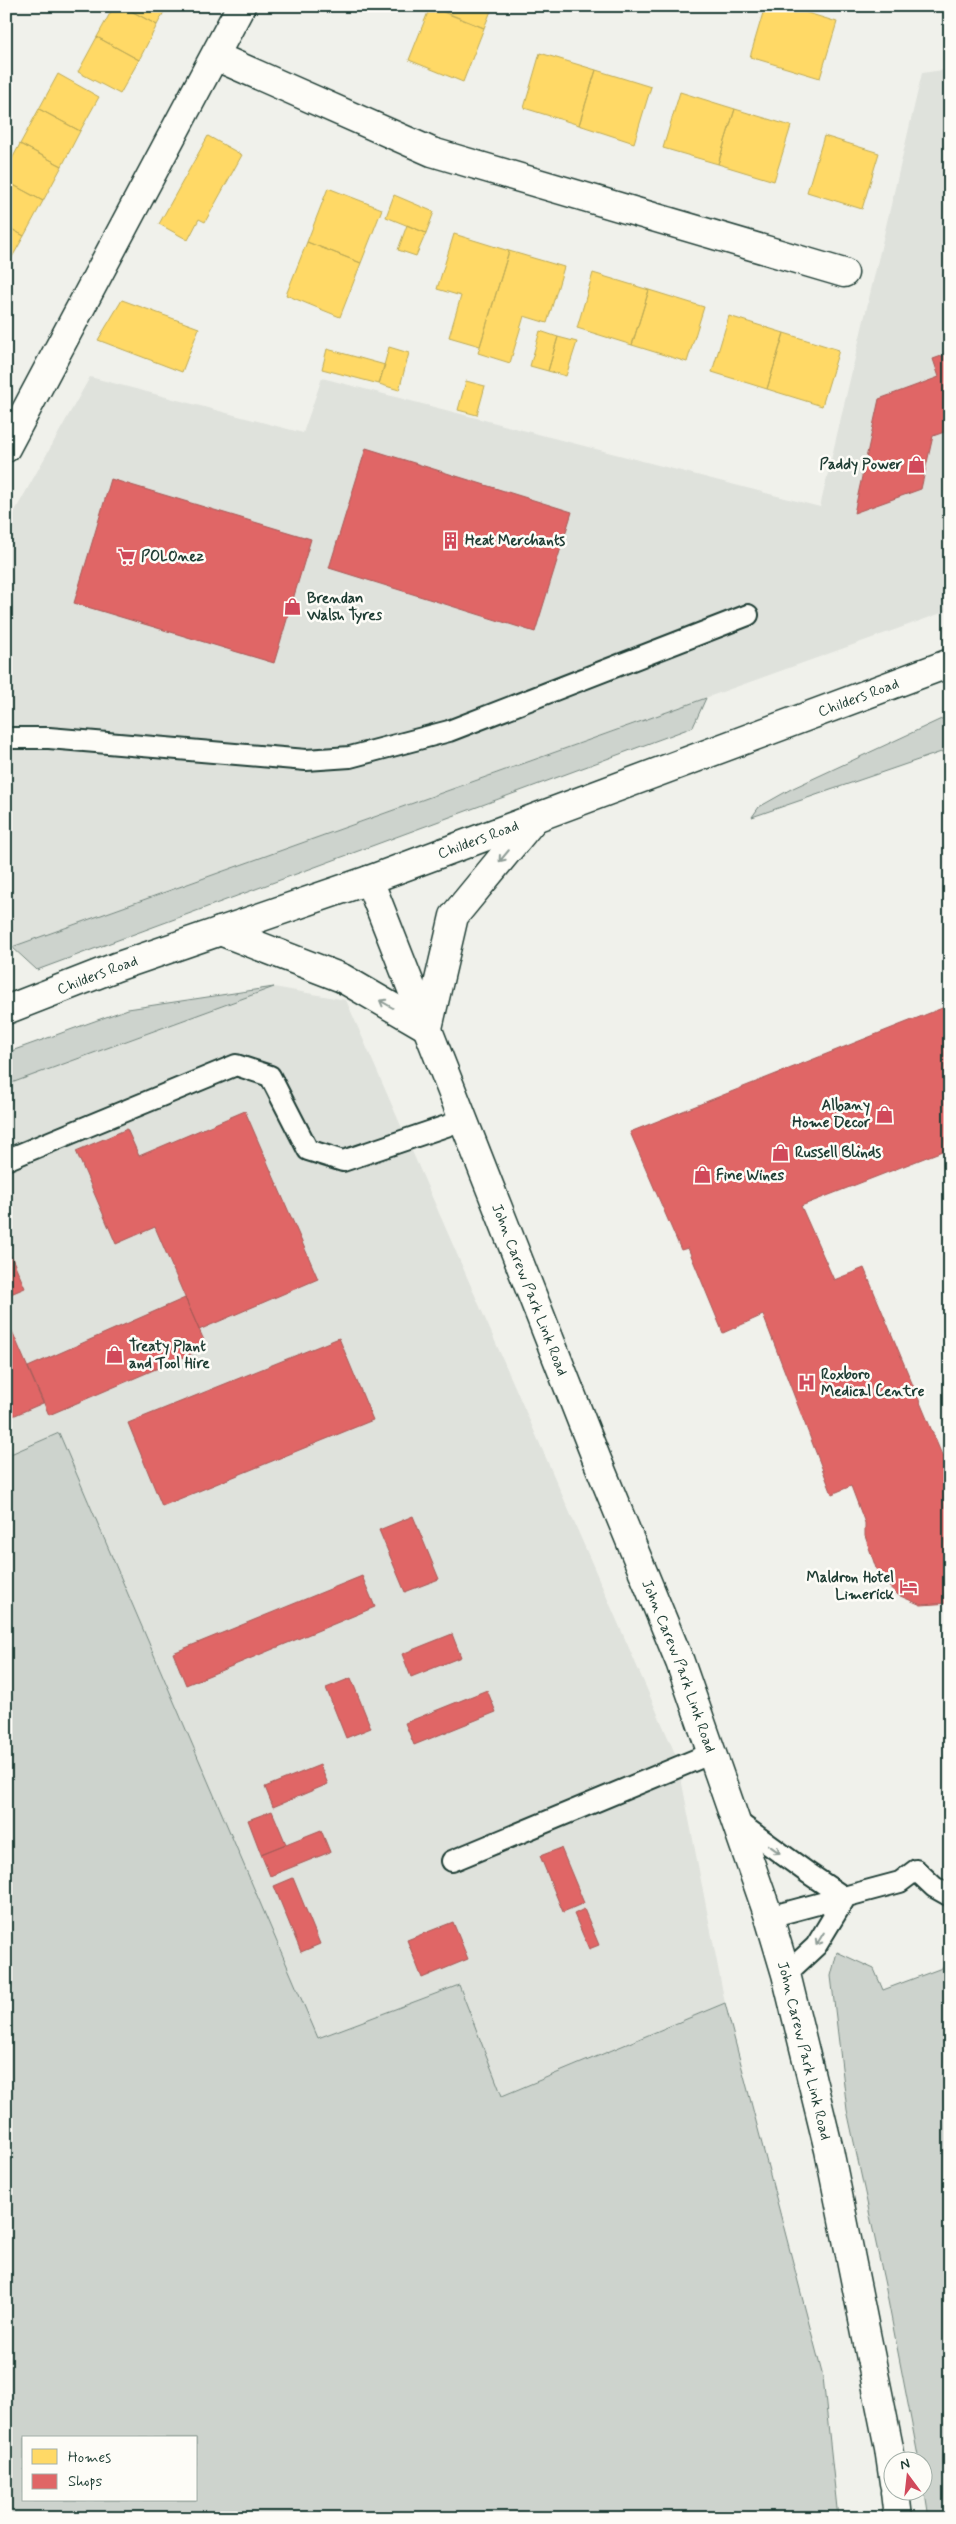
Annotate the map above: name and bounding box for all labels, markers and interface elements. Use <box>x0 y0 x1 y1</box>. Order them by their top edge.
shop icon: Paddy Power <box>906 454 926 474</box>
place label: Paddy Power <box>819 455 903 475</box>
building icon: Heat Merchants <box>441 530 461 550</box>
place label: Heat Merchants <box>465 531 565 551</box>
supermarket icon: POLOnez <box>117 546 137 566</box>
place label: POLOnez <box>141 547 205 567</box>
place label: Brendan Walsh Tyres <box>306 589 383 626</box>
shop icon: Brendan Walsh Tyres <box>283 597 303 617</box>
street label: Childers Road <box>815 674 902 722</box>
street label: Childers Road <box>435 816 522 864</box>
one-way arrow <box>498 849 509 862</box>
street label: Childers Road <box>55 951 141 1000</box>
one-way arrow <box>379 998 393 1008</box>
place label: Albany Home Decor <box>792 1096 871 1133</box>
shop icon: Albany Home Decor <box>874 1104 894 1124</box>
shop icon: Russell Blinds <box>771 1142 791 1162</box>
place label: Russell Blinds <box>795 1143 881 1163</box>
shop icon: Fine Wines <box>692 1165 712 1185</box>
place label: Fine Wines <box>716 1166 784 1186</box>
street label: John Carew Park Link Road <box>486 1201 572 1379</box>
place label: Treaty Plant and Tool Hire <box>129 1337 210 1374</box>
shop icon: Treaty Plant and Tool Hire <box>105 1345 125 1365</box>
place label: Roxboro Medical Centre <box>821 1365 925 1402</box>
hospital icon: Roxboro Medical Centre <box>797 1373 817 1393</box>
place label: Maldron Hotel Limerick <box>807 1568 895 1605</box>
hotel icon: Maldron Hotel Limerick <box>898 1576 918 1596</box>
street label: John Carew Park Link Road <box>636 1577 720 1755</box>
one-way arrow <box>767 1843 780 1854</box>
one-way arrow <box>815 1932 825 1946</box>
street label: John Carew Park Link Road <box>772 1959 835 2142</box>
legend <box>22 2436 198 2502</box>
text: Homes <box>68 2448 111 2468</box>
north arrow <box>884 2452 934 2502</box>
text: N <box>898 2455 912 2474</box>
text: Shops <box>68 2472 103 2492</box>

